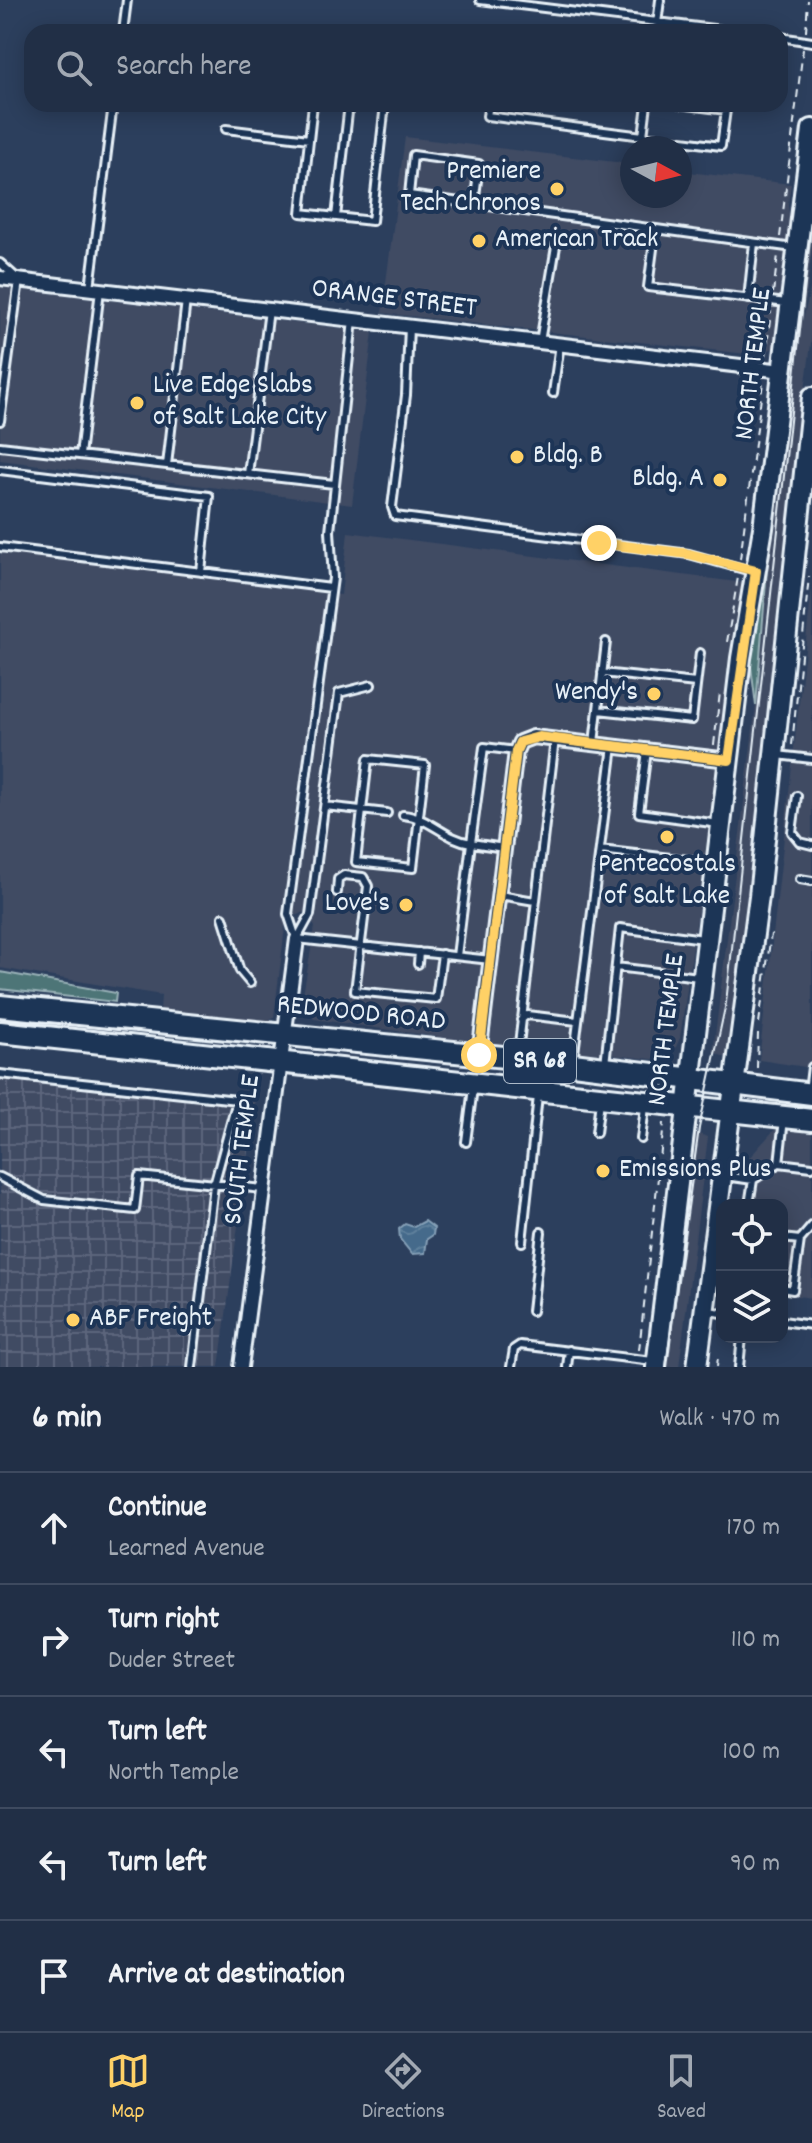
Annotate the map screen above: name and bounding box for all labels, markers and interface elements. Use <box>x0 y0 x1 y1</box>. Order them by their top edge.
search box <box>24 24 788 112</box>
icon: search <box>52 46 96 90</box>
text: Search here <box>116 47 252 90</box>
north arrow <box>620 136 692 208</box>
place label: Premiere Tech Chronos <box>400 153 541 225</box>
marker: Premiere Tech Chronos <box>548 180 566 198</box>
place label: American Track <box>495 221 659 261</box>
marker: American Track <box>470 232 488 250</box>
street label: ORANGE STREET <box>309 270 479 330</box>
street label: NORTH TEMPLE <box>726 286 784 442</box>
place label: Live Edge Slabs of Salt Lake City <box>153 367 327 439</box>
marker: Live Edge Slabs of Salt Lake City <box>128 394 146 412</box>
place label: Bldg. B <box>533 437 603 477</box>
marker: Bldg. B <box>508 448 526 466</box>
place label: Bldg. A <box>632 460 704 500</box>
marker: Bldg. A <box>711 471 729 489</box>
route end <box>581 525 617 561</box>
place label: Wendy's <box>555 674 638 714</box>
marker: Wendy's <box>645 685 663 703</box>
marker: Pentecostals of Salt Lake <box>658 828 676 846</box>
place label: Pentecostals of Salt Lake <box>598 846 736 918</box>
place label: Love's <box>325 885 390 925</box>
marker: Love's <box>397 896 415 914</box>
street label: NORTH TEMPLE <box>639 952 697 1108</box>
street label: REDWOOD ROAD <box>275 986 447 1044</box>
route start <box>461 1037 497 1073</box>
road number: SR 68 <box>504 1039 576 1083</box>
street label: SOUTH TEMPLE <box>215 1072 273 1227</box>
place label: Emissions Plus <box>619 1151 772 1191</box>
marker: Emissions Plus <box>594 1162 612 1180</box>
map controls <box>716 1199 788 1343</box>
button: locate <box>716 1199 788 1271</box>
button: layers <box>716 1271 788 1343</box>
place label: ABF Freight <box>89 1300 212 1340</box>
marker: ABF Freight <box>64 1311 82 1329</box>
text: 6 min <box>32 1395 102 1444</box>
text: Walk · 470 m <box>659 1401 780 1438</box>
text: Continue <box>108 1488 207 1531</box>
icon: ahead <box>32 1506 76 1550</box>
text: 170 m <box>726 1510 780 1547</box>
text: Learned Avenue <box>108 1531 265 1568</box>
text: Turn right <box>108 1600 219 1643</box>
icon: right <box>32 1618 76 1662</box>
text: 110 m <box>731 1622 780 1659</box>
text: Duder Street <box>108 1643 235 1680</box>
text: Turn left <box>108 1712 207 1755</box>
icon: left <box>32 1730 76 1774</box>
text: 100 m <box>722 1734 780 1771</box>
text: North Temple <box>108 1755 239 1792</box>
icon: left <box>32 1842 76 1886</box>
text: Turn left <box>108 1843 207 1886</box>
text: 90 m <box>730 1846 780 1883</box>
icon: arrive <box>32 1954 76 1998</box>
text: Arrive at destination <box>108 1955 345 1998</box>
tab: Map <box>106 2049 150 2128</box>
tab: Directions <box>362 2049 445 2128</box>
tab: Saved <box>657 2049 706 2128</box>

